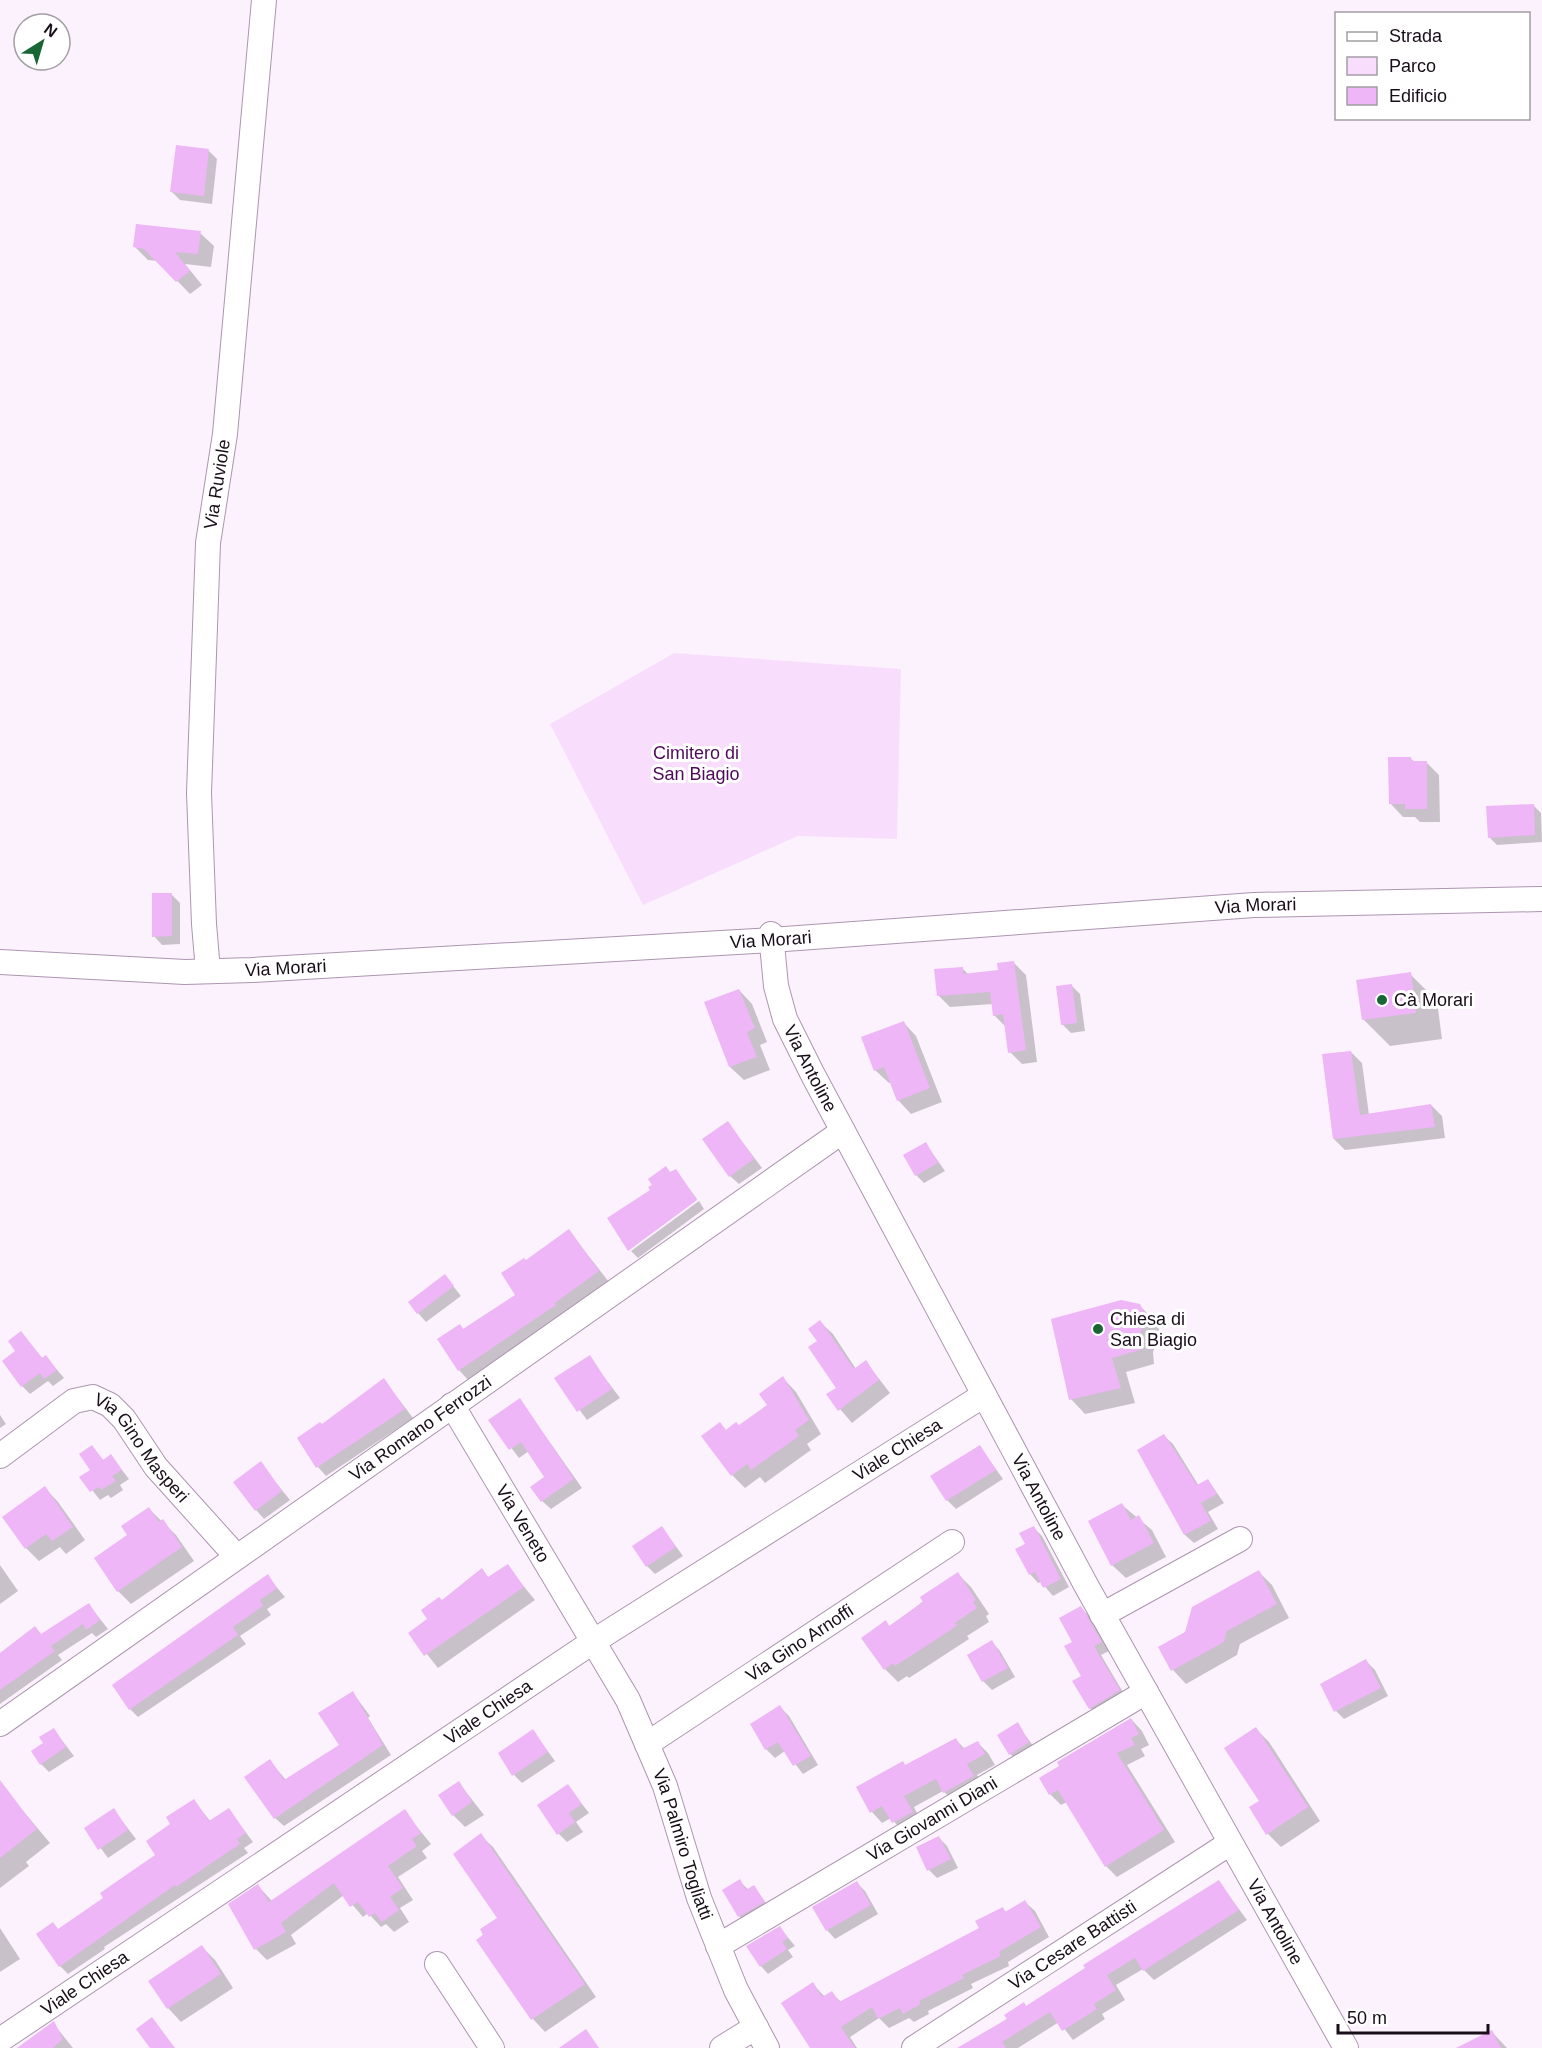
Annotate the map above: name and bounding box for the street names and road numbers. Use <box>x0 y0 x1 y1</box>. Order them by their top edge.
street label: Via Ruviole <box>200 438 234 531</box>
street label: Via Morari <box>1214 894 1297 918</box>
street label: Via Morari <box>729 927 812 952</box>
street label: Via Morari <box>245 956 327 980</box>
street label: Via Antoline <box>780 1022 841 1115</box>
street label: Via Romano Ferrozzi <box>346 1372 495 1485</box>
street label: Via Gino Masperi <box>91 1389 193 1506</box>
street label: Viale Chiesa <box>849 1414 946 1485</box>
street label: Via Antoline <box>1008 1451 1070 1544</box>
street label: Via Veneto <box>492 1481 554 1566</box>
street label: Via Gino Arnoffi <box>742 1600 857 1686</box>
street label: Viale Chiesa <box>441 1675 536 1749</box>
street label: Via Palmiro Togliatti <box>649 1766 717 1923</box>
street label: Via Giovanni Diani <box>863 1773 1001 1865</box>
street label: Via Antoline <box>1243 1876 1307 1968</box>
street label: Via Cesare Battisti <box>1005 1897 1140 1994</box>
street label: Viale Chiesa <box>37 1946 133 2020</box>

